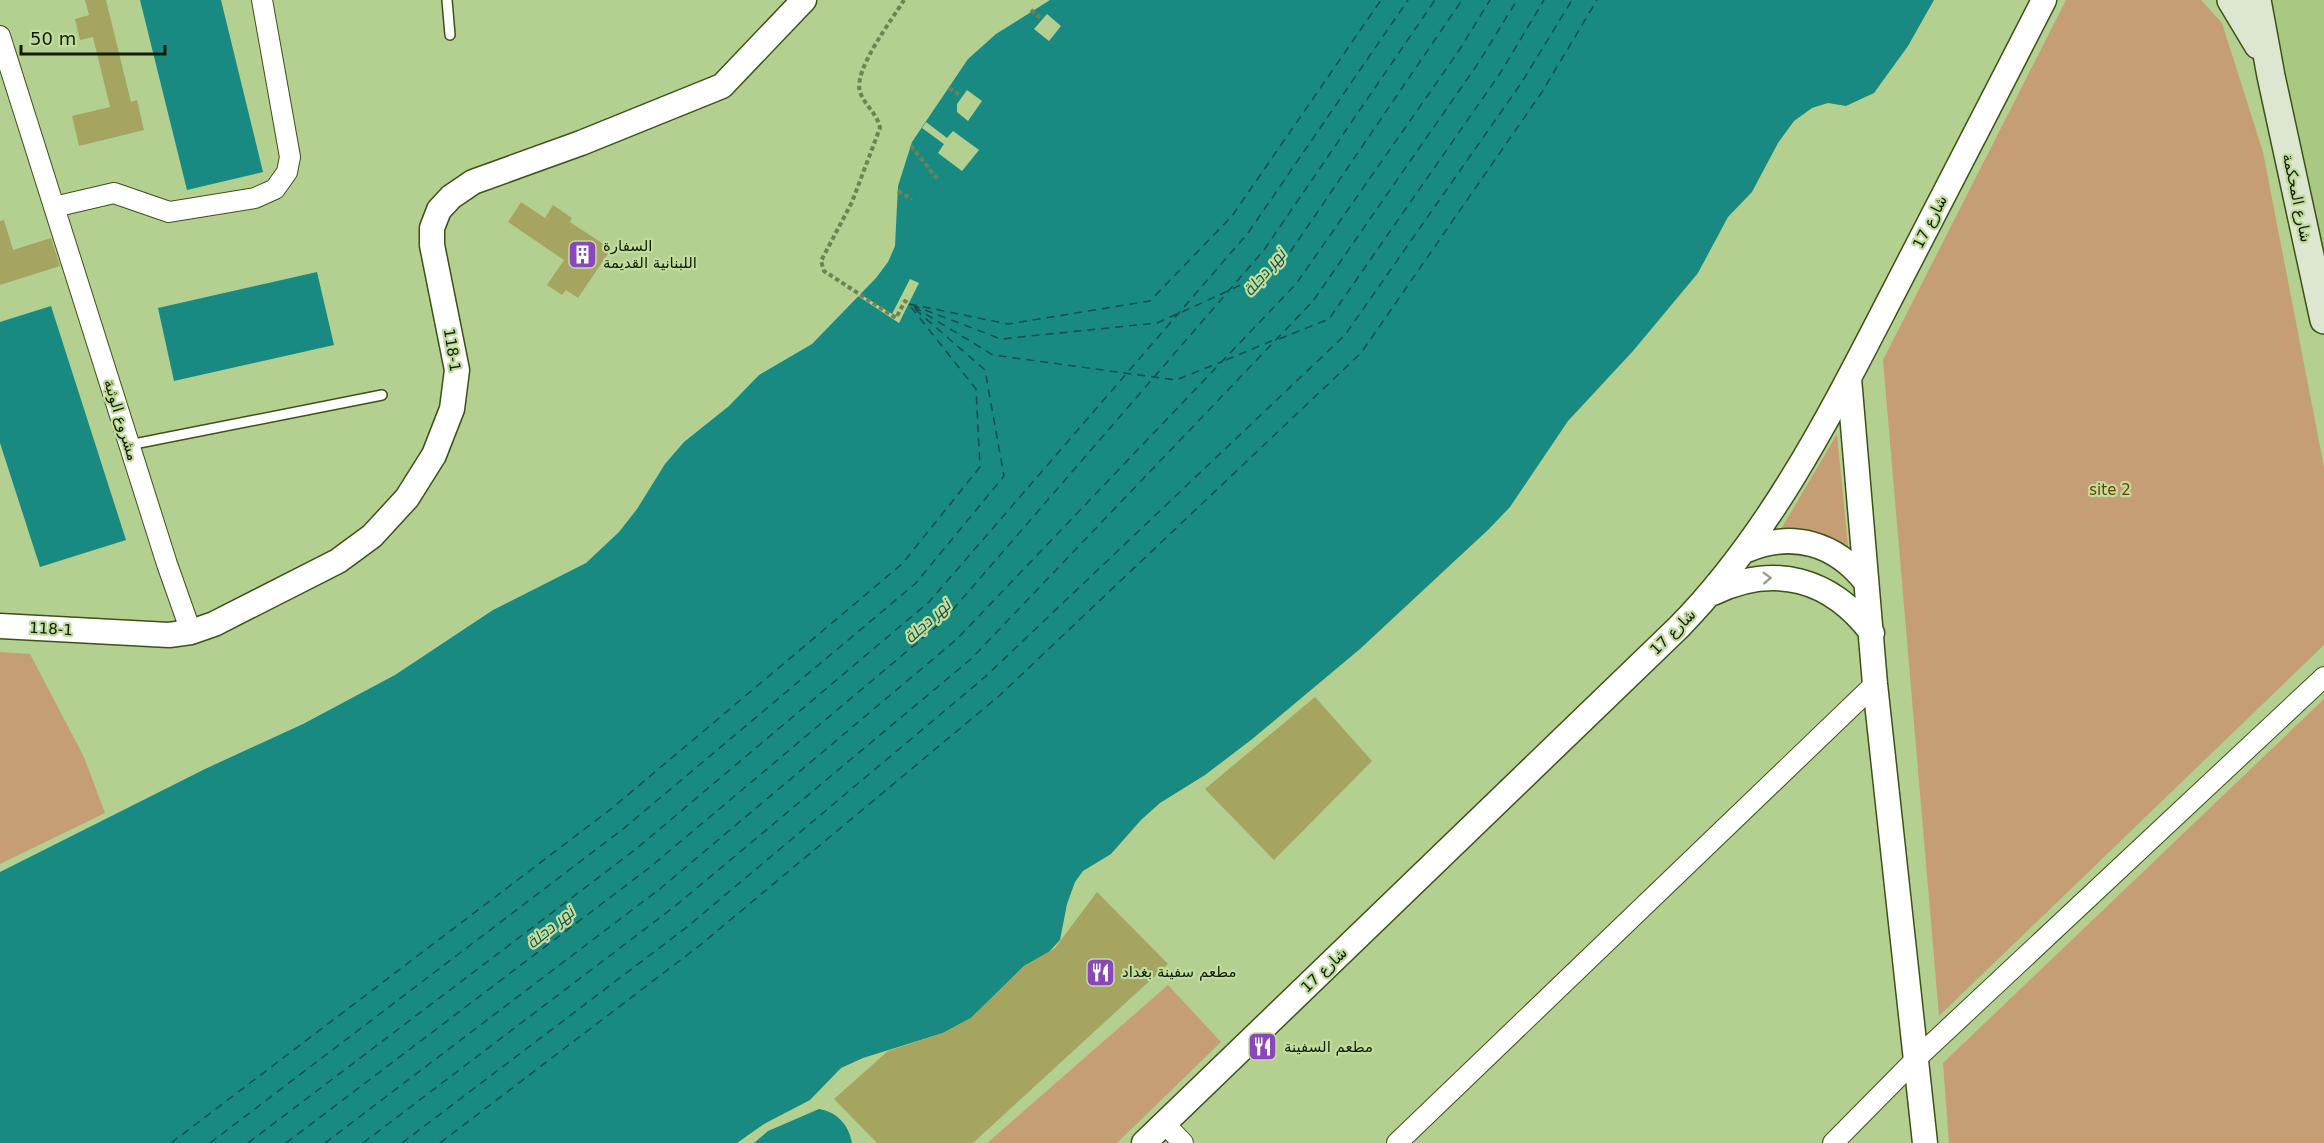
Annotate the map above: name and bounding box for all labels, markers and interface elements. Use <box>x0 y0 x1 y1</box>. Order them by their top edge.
scale bar <box>21 18 165 56</box>
text: 50 m <box>30 28 76 49</box>
street label: شارع المحكمة <box>2279 152 2315 244</box>
street label: شارع 17 <box>1909 192 1951 252</box>
place label: السفارة اللبنانية القديمة <box>603 237 697 272</box>
building icon: السفارة اللبنانية القديمة <box>566 239 598 271</box>
water label: نهر دجلة <box>1239 244 1291 300</box>
street label: 118-1 <box>440 327 464 373</box>
street label: مشروع الوثبة <box>100 377 142 463</box>
park label: site 2 <box>2089 481 2131 499</box>
one-way arrow <box>1762 572 1771 585</box>
water label: نهر دجلة <box>900 595 956 647</box>
street label: شارع 17 <box>1646 605 1700 659</box>
street label: 118-1 <box>29 619 73 639</box>
water label: نهر دجلة <box>523 901 579 952</box>
street label: شارع 17 <box>1297 944 1351 996</box>
restaurant icon: مطعم سفينة بغداد <box>1085 956 1117 988</box>
place label: مطعم سفينة بغداد <box>1122 963 1236 981</box>
restaurant icon: مطعم السفينة <box>1247 1031 1279 1063</box>
place label: مطعم السفينة <box>1284 1038 1373 1056</box>

